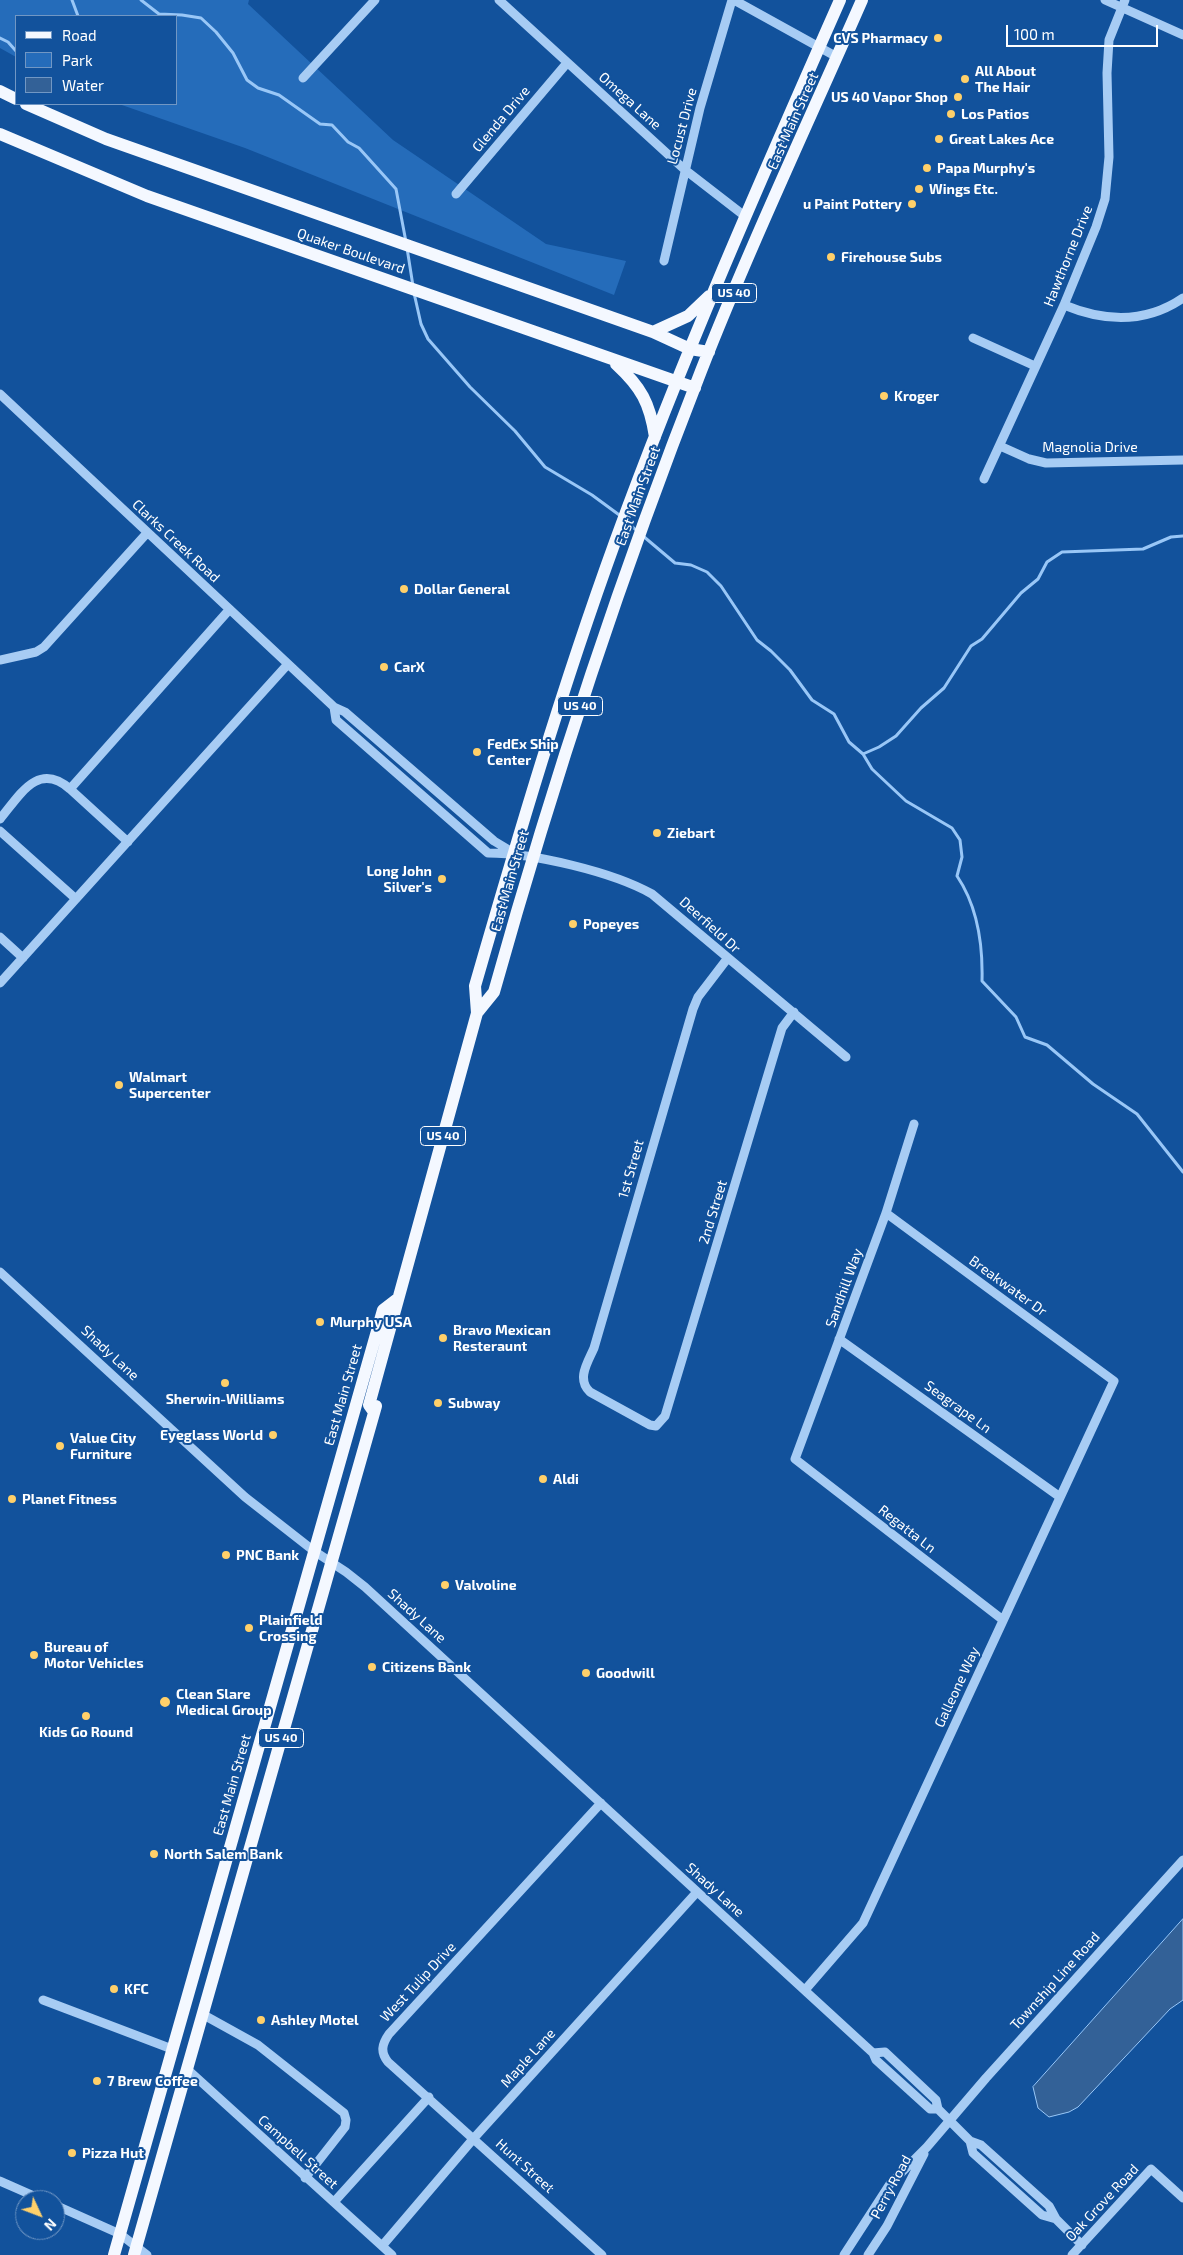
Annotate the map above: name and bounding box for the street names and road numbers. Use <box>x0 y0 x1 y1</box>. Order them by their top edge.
street label: Omega Lane <box>595 69 665 133</box>
street label: East Main Street <box>764 70 822 172</box>
street label: Glenda Drive <box>469 83 533 155</box>
street label: Locust Drive <box>664 86 700 166</box>
street label: Hawthorne Drive <box>1040 203 1096 309</box>
street label: Quaker Boulevard <box>295 225 407 277</box>
road number: US 40 <box>712 284 756 302</box>
street label: Magnolia Drive <box>1042 439 1138 455</box>
street label: East Main Street <box>612 444 664 548</box>
street label: Clarks Creek Road <box>129 496 223 586</box>
road number: US 40 <box>558 696 602 716</box>
street label: East Main Street <box>487 828 533 934</box>
street label: Deerfield Dr <box>676 893 744 957</box>
road number: US 40 <box>420 1126 466 1146</box>
street label: 1st Street <box>615 1138 647 1200</box>
street label: 2nd Street <box>695 1178 731 1246</box>
street label: Sandhill Way <box>822 1246 866 1330</box>
street label: Breakwater Dr <box>966 1252 1050 1320</box>
street label: Shady Lane <box>78 1322 142 1384</box>
street label: East Main Street <box>320 1342 366 1448</box>
street label: Seagrape Ln <box>921 1377 995 1437</box>
street label: Regatta Ln <box>875 1501 939 1557</box>
street label: Shady Lane <box>384 1585 450 1647</box>
street label: Galleone Way <box>931 1644 983 1730</box>
road number: US 40 <box>258 1729 304 1748</box>
street label: East Main Street <box>209 1732 255 1838</box>
street label: Shady Lane <box>682 1859 748 1921</box>
street label: Township Line Road <box>1007 1929 1103 2033</box>
street label: West Tulip Drive <box>377 1939 459 2025</box>
street label: Maple Lane <box>497 2025 559 2091</box>
street label: Campbell Street <box>255 2112 341 2192</box>
street label: Hunt Street <box>492 2135 558 2197</box>
street label: Perry Road <box>867 2152 915 2222</box>
street label: Oak Grove Road <box>1062 2161 1142 2245</box>

